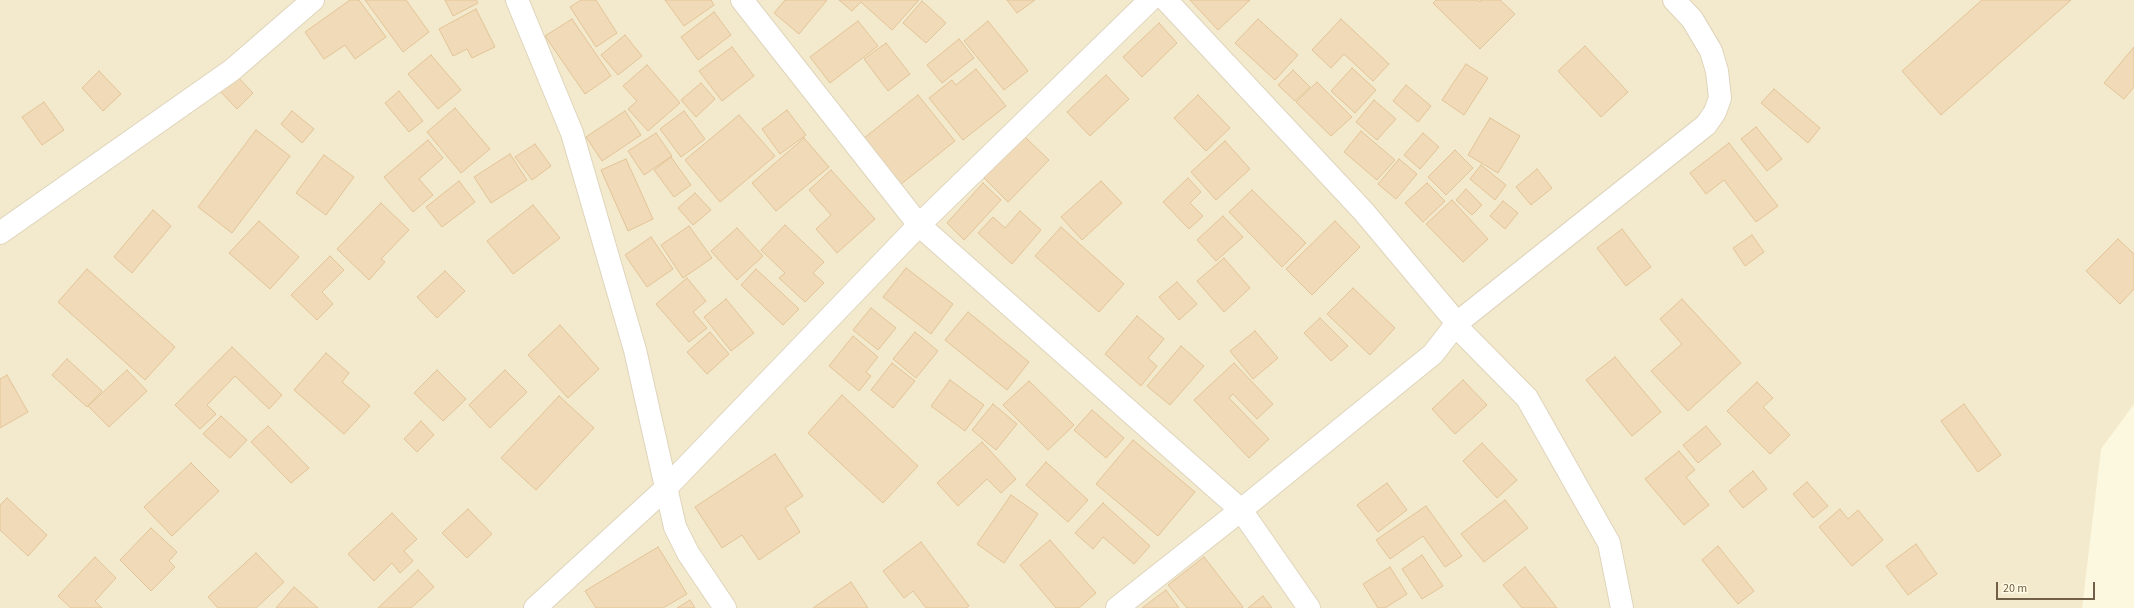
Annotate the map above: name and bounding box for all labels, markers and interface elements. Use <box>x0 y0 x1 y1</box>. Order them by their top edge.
scale bar <box>1998 574 2097 600</box>
text: 20 m <box>2003 580 2027 597</box>

